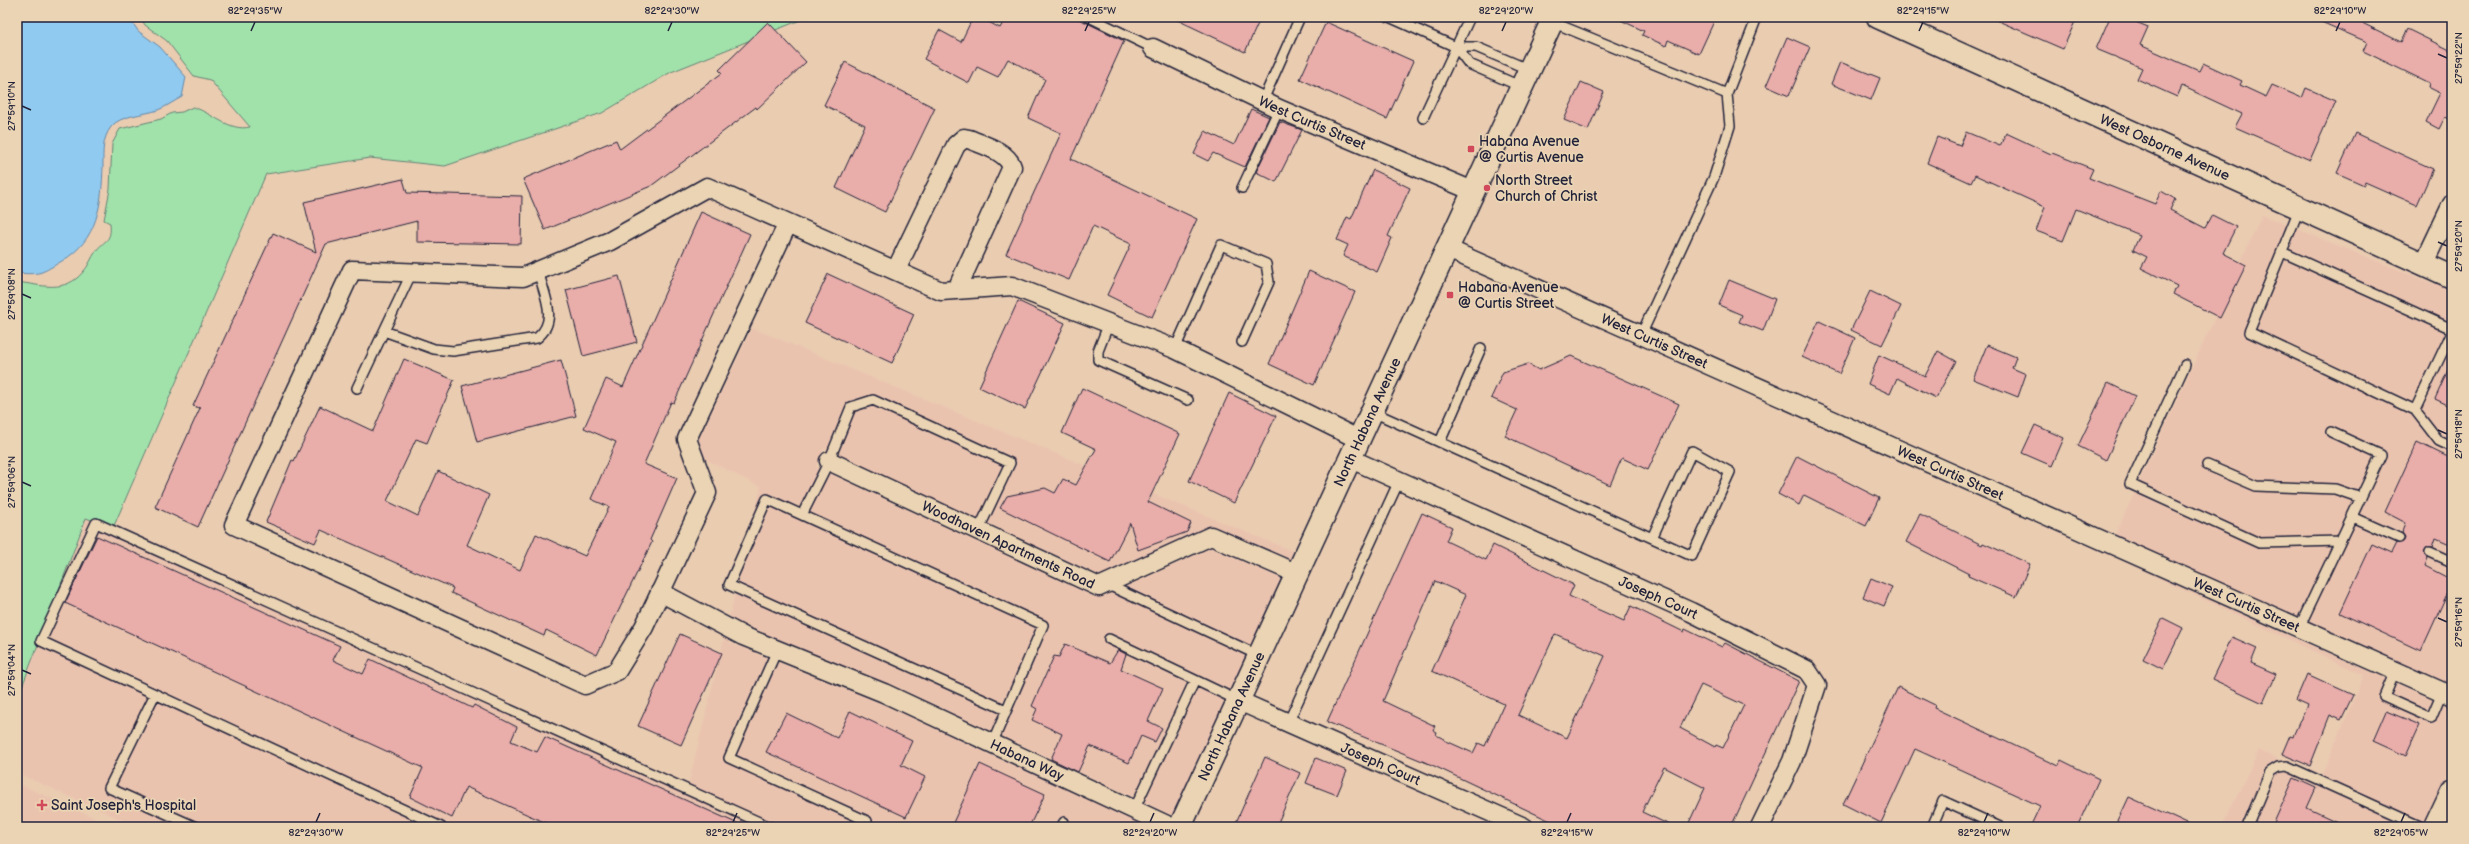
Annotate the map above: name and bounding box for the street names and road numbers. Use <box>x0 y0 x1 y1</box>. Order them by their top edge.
street label: West Curtis Street <box>1256 92 1369 154</box>
street label: West Osborne Avenue <box>2097 111 2232 184</box>
street label: West Curtis Street <box>1598 310 1711 373</box>
street label: North Habana Avenue <box>1330 355 1405 490</box>
street label: West Curtis Street <box>1894 442 2007 505</box>
street label: Woodhaven Apartments Road <box>919 498 1097 593</box>
street label: Joseph Court <box>1616 573 1701 623</box>
street label: West Curtis Street <box>2190 574 2303 636</box>
street label: North Habana Avenue <box>1194 649 1269 784</box>
street label: Habana Way <box>987 736 1067 785</box>
street label: Joseph Court <box>1338 739 1424 789</box>

